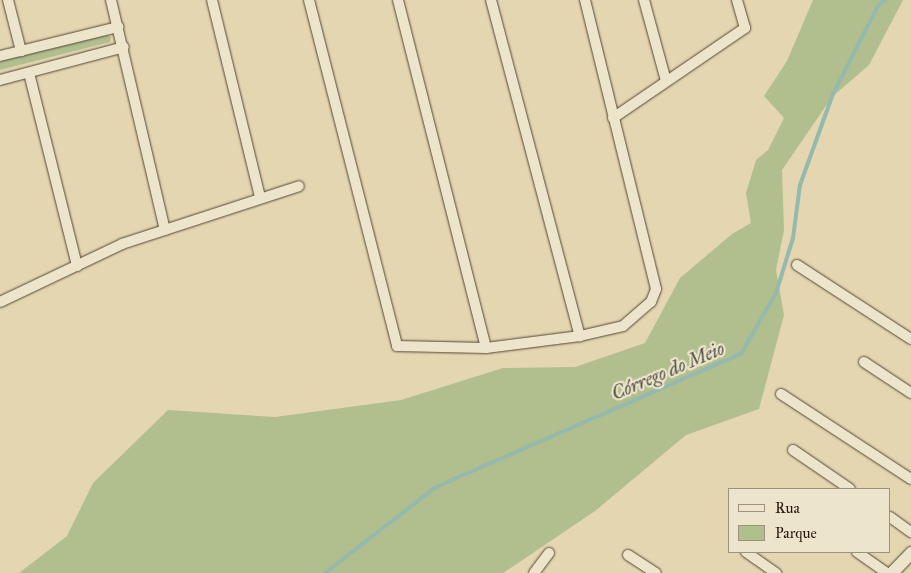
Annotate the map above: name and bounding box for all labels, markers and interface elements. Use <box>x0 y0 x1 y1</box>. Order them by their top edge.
water label: Córrego do Meio <box>608 337 728 405</box>
legend <box>728 488 891 553</box>
text: Rua <box>775 499 800 517</box>
text: Parque <box>775 524 817 542</box>

